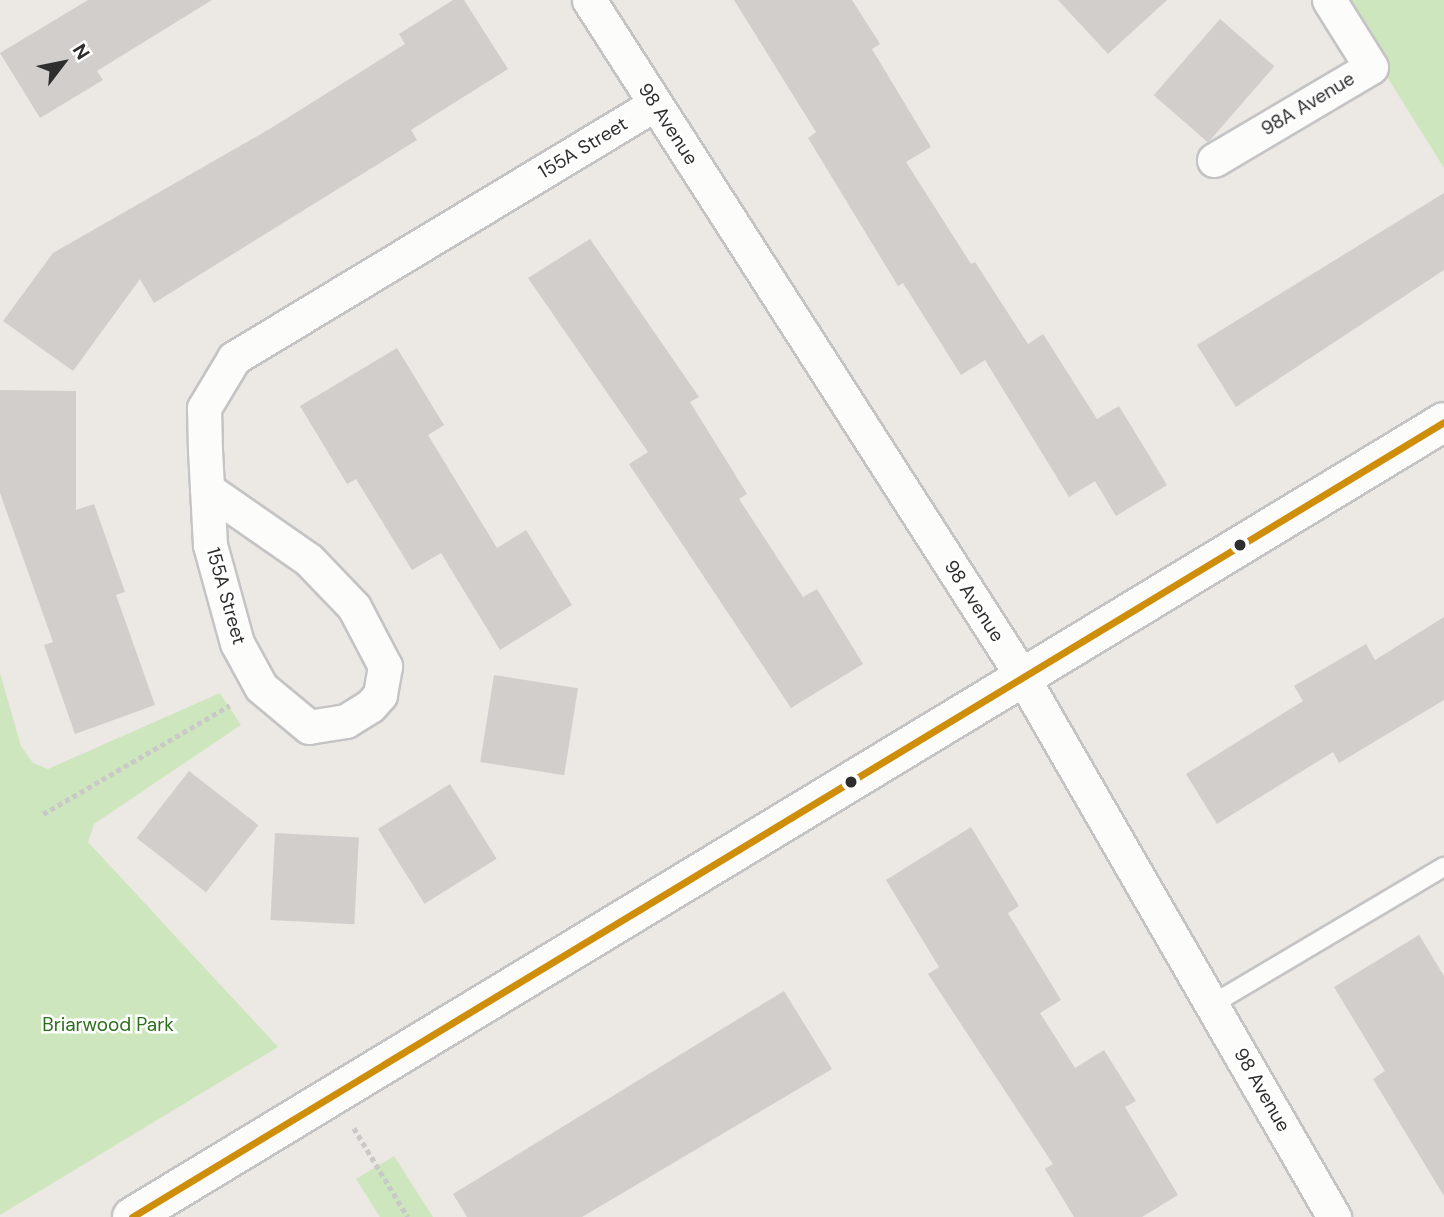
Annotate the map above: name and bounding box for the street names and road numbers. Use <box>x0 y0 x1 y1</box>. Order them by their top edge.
street label: 98A Avenue <box>1257 67 1359 141</box>
street label: 98 Avenue <box>633 79 703 169</box>
street label: 155A Street <box>534 113 632 183</box>
street label: 155A Street <box>201 545 251 647</box>
street label: 98 Avenue <box>939 556 1009 646</box>
street label: 98 Avenue <box>1229 1044 1295 1136</box>

